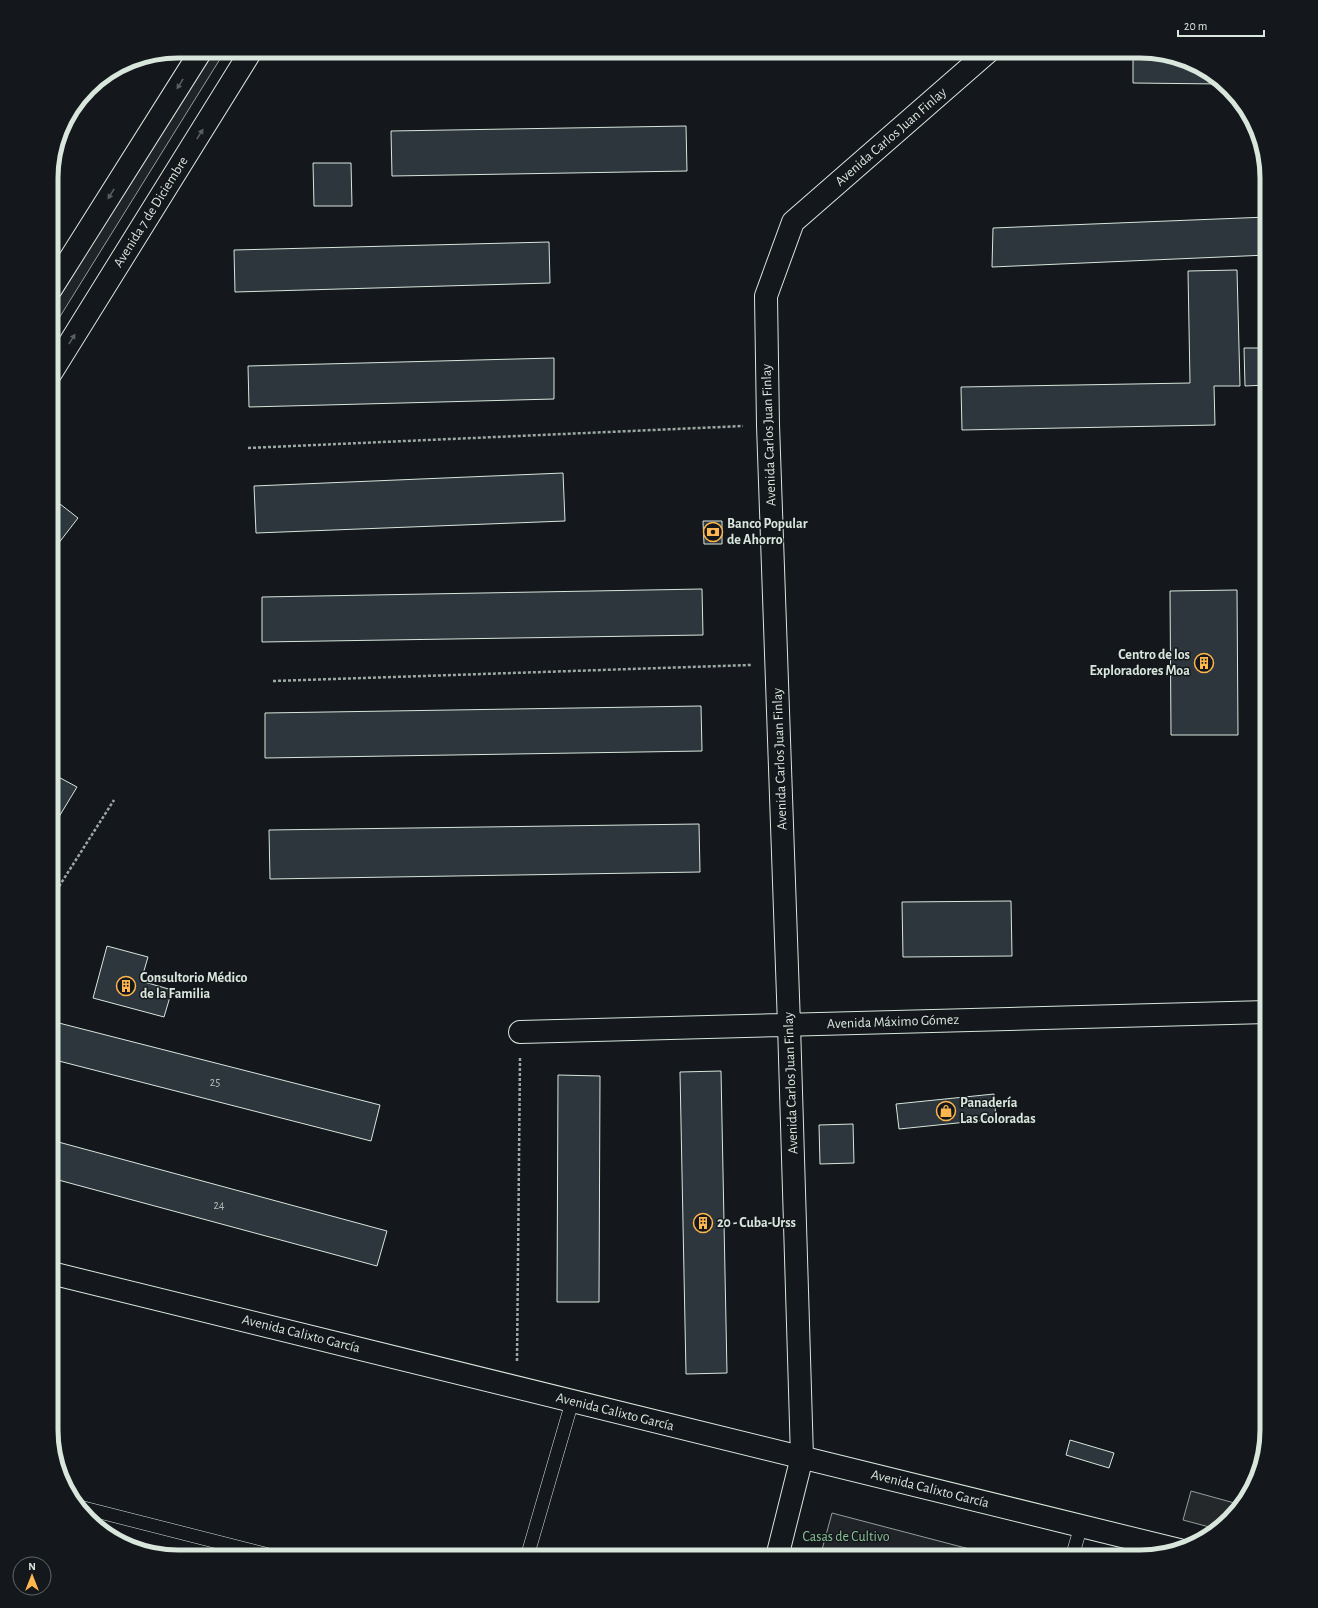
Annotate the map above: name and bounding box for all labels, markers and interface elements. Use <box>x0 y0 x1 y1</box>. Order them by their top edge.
scale bar <box>1178 12 1264 38</box>
text: 20 m <box>1184 20 1207 32</box>
one-way arrow <box>176 79 184 89</box>
street label: Avenida Carlos Juan Finlay <box>833 85 949 189</box>
one-way arrow <box>196 128 203 140</box>
street label: Avenida 7 de Diciembre <box>111 154 191 270</box>
one-way arrow <box>107 189 115 199</box>
one-way arrow <box>68 334 76 345</box>
street label: Avenida Carlos Juan Finlay <box>760 364 778 506</box>
place label: Banco Popular de Ahorro <box>727 517 808 547</box>
bank icon: Banco Popular de Ahorro <box>702 521 724 543</box>
place label: Centro de los Exploradores Moa <box>1089 648 1190 678</box>
building icon: Centro de los Exploradores Moa <box>1193 652 1215 674</box>
street label: Avenida Carlos Juan Finlay <box>771 688 789 830</box>
place label: Consultorio Médico de la Familia <box>140 971 248 1001</box>
building icon: Consultorio Médico de la Familia <box>115 975 137 997</box>
street label: Avenida Carlos Juan Finlay <box>782 1012 800 1154</box>
street label: Avenida Máximo Gómez <box>827 1013 960 1031</box>
house number: 25 <box>210 1076 220 1088</box>
place label: Panadería Las Coloradas <box>960 1096 1036 1126</box>
shop icon: Panadería Las Coloradas <box>935 1100 957 1122</box>
house number: 24 <box>213 1199 225 1211</box>
building icon: 20 - Cuba-Urss <box>692 1212 714 1234</box>
place label: 20 - Cuba-Urss <box>717 1216 796 1230</box>
street label: Avenida Calixto García <box>241 1313 362 1356</box>
street label: Avenida Calixto García <box>555 1391 676 1434</box>
street label: Avenida Calixto García <box>870 1468 991 1511</box>
park label: Casas de Cultivo <box>802 1530 890 1544</box>
north arrow <box>12 1556 52 1596</box>
text: N <box>28 1561 36 1572</box>

